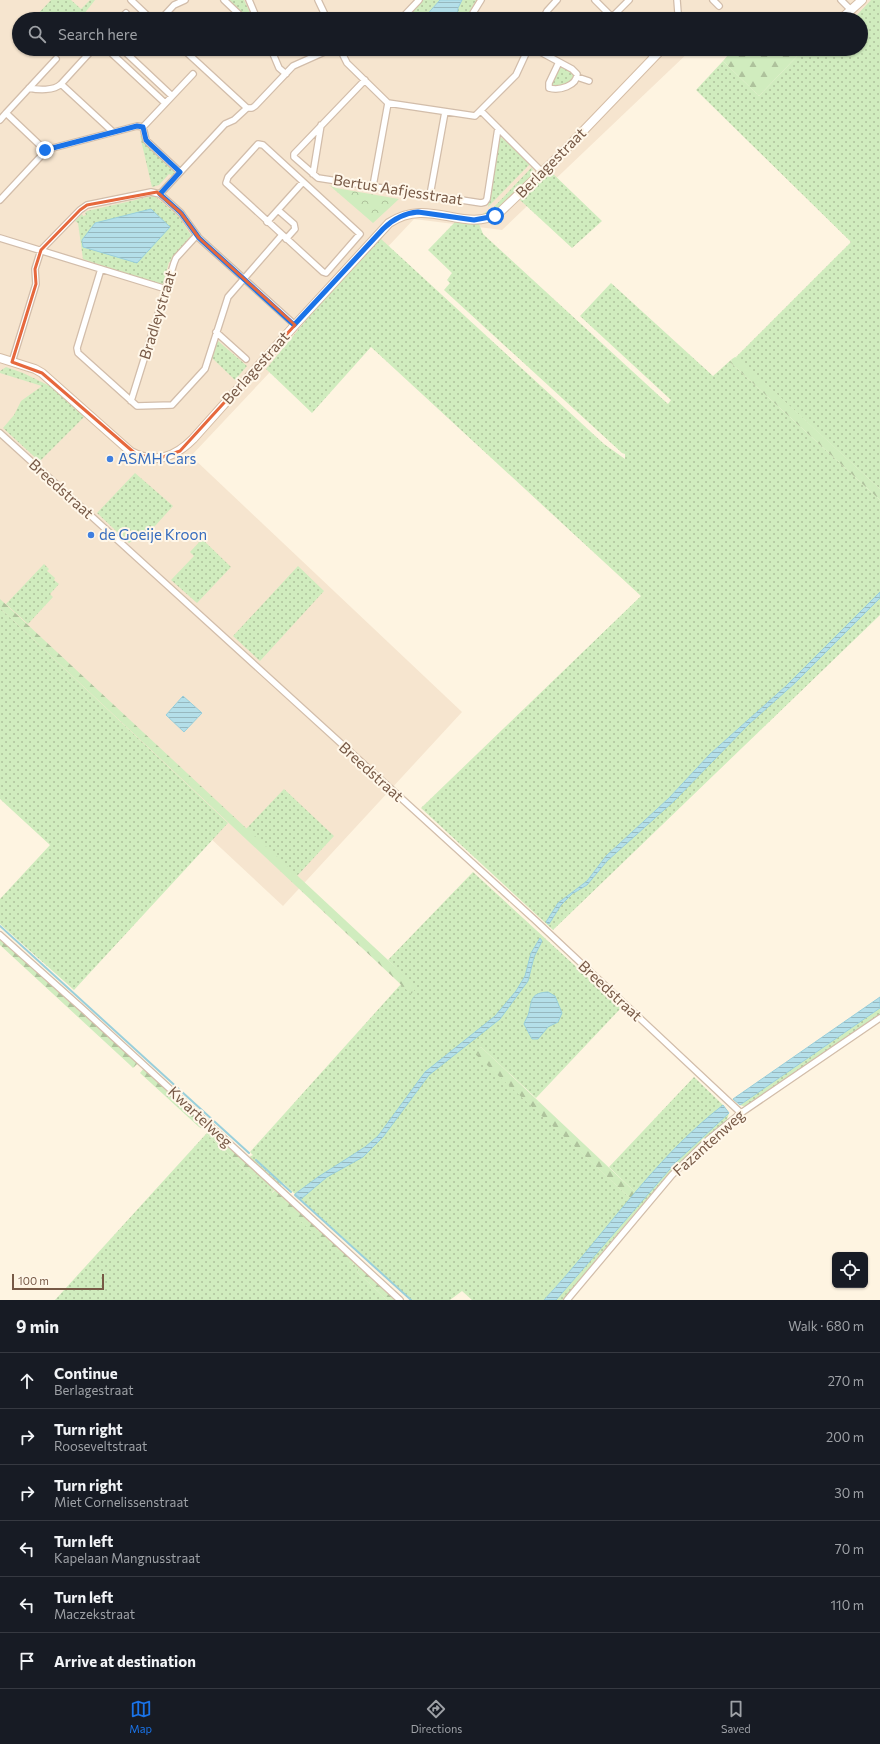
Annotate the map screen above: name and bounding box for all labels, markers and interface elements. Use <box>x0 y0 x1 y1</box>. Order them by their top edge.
search box <box>12 12 868 56</box>
icon: search <box>26 23 48 45</box>
text: Search here <box>58 25 137 43</box>
street label: Berlagestraat <box>511 123 589 201</box>
route end <box>36 141 54 159</box>
street label: Bertus Aafjesstraat <box>332 170 464 208</box>
route start <box>486 207 504 225</box>
street label: Bradleystraat <box>135 268 179 361</box>
street label: Berlagestraat <box>218 327 293 407</box>
place label: ASMH Cars <box>118 449 196 467</box>
marker: ASMH Cars <box>105 454 115 464</box>
street label: Breedstraat <box>26 455 98 522</box>
place label: de Goeije Kroon <box>99 525 207 543</box>
marker: de Goeije Kroon <box>86 530 96 540</box>
street label: Breedstraat <box>336 738 408 805</box>
street label: Breedstraat <box>575 956 646 1024</box>
street label: Kwartelweg <box>165 1082 236 1150</box>
street label: Fazantenweg <box>669 1105 748 1179</box>
map controls <box>832 1252 868 1288</box>
button: locate <box>832 1252 868 1288</box>
scale bar <box>12 1272 104 1291</box>
text: 100 m <box>18 1274 49 1287</box>
text: 9 min <box>16 1316 59 1337</box>
text: Walk · 680 m <box>788 1318 864 1334</box>
text: Continue <box>54 1364 118 1382</box>
icon: ahead <box>16 1370 38 1392</box>
text: 270 m <box>828 1373 864 1389</box>
text: Berlagestraat <box>54 1382 134 1398</box>
text: Turn right <box>54 1420 123 1438</box>
icon: right <box>16 1426 38 1448</box>
text: 200 m <box>826 1429 864 1445</box>
text: Rooseveltstraat <box>54 1438 147 1454</box>
text: Turn right <box>54 1476 123 1494</box>
icon: right <box>16 1482 38 1504</box>
text: 30 m <box>834 1485 864 1501</box>
text: Miet Cornelissenstraat <box>54 1494 189 1510</box>
text: Turn left <box>54 1532 113 1550</box>
icon: left <box>16 1538 38 1560</box>
text: 70 m <box>835 1541 864 1557</box>
text: Kapelaan Mangnusstraat <box>54 1550 200 1566</box>
text: Turn left <box>54 1588 113 1606</box>
icon: left <box>16 1594 38 1616</box>
text: 110 m <box>831 1597 864 1613</box>
text: Maczekstraat <box>54 1606 135 1622</box>
icon: arrive <box>16 1650 38 1672</box>
text: Arrive at destination <box>54 1652 196 1670</box>
tab: Map <box>129 1698 152 1735</box>
tab: Directions <box>411 1698 462 1735</box>
tab: Saved <box>721 1698 751 1735</box>

